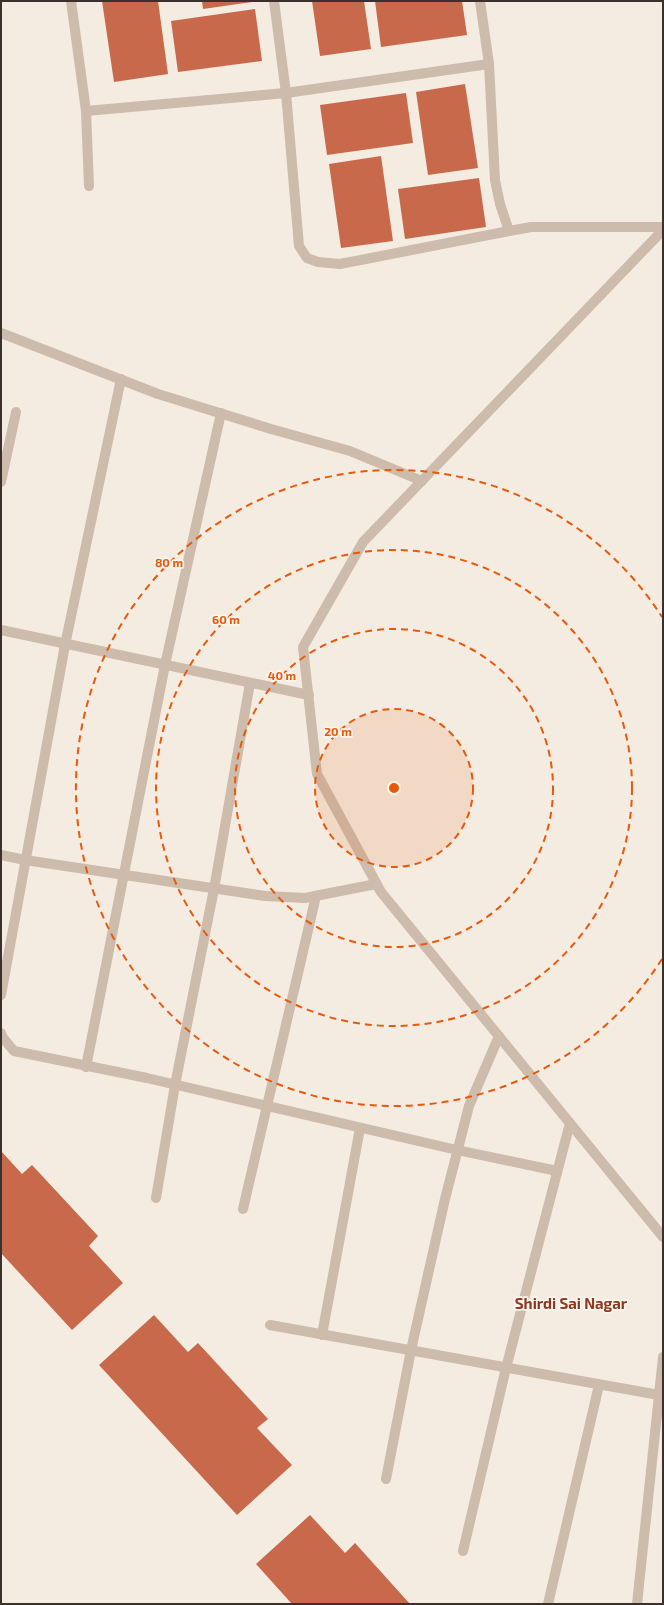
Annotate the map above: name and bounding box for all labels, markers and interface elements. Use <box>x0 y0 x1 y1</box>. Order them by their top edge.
text: 80 m <box>155 555 183 569</box>
text: 60 m <box>212 612 240 626</box>
text: 40 m <box>268 668 296 682</box>
text: 20 m <box>324 724 352 738</box>
centre of rings <box>387 781 401 795</box>
district label: Shirdi Sai Nagar <box>515 1294 628 1312</box>

